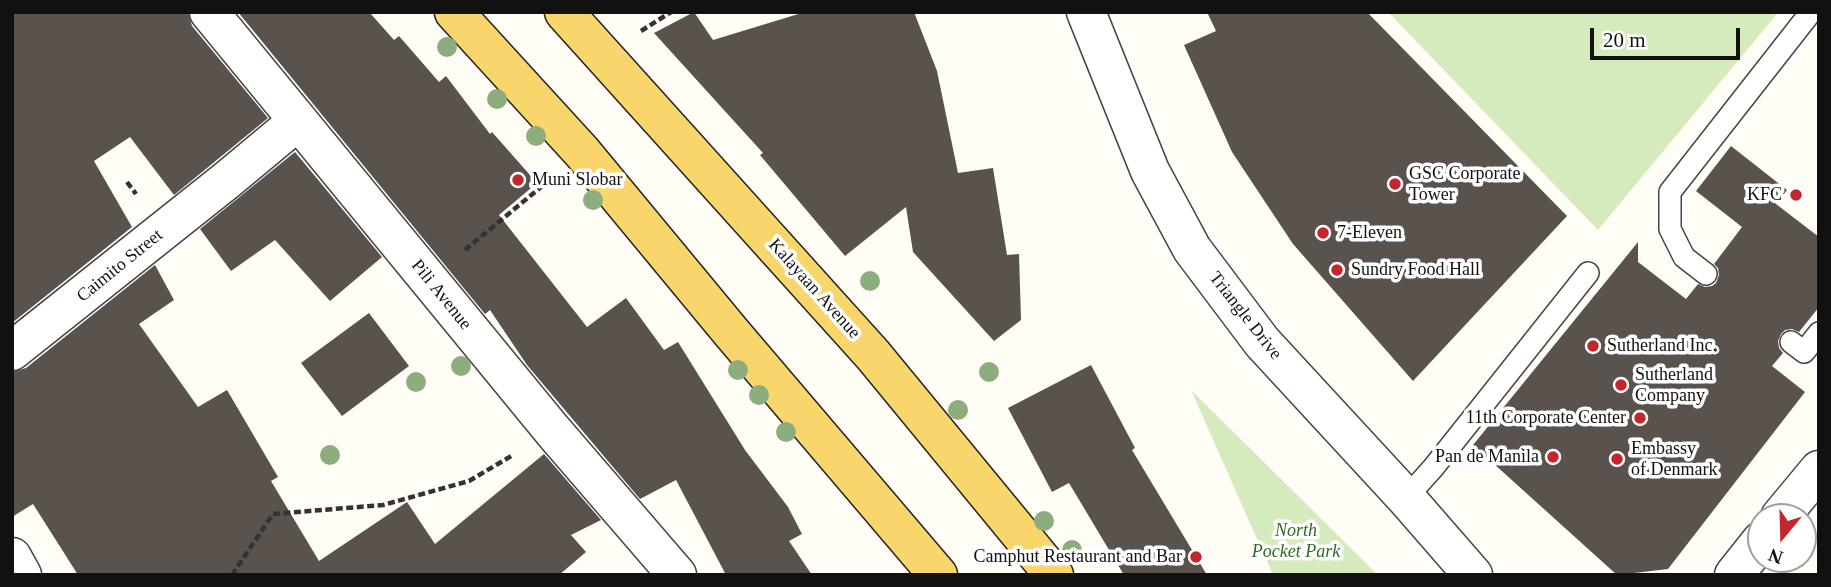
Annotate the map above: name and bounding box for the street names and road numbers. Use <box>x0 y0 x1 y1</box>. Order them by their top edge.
street label: Caimito Street <box>73 225 167 307</box>
street label: Kalayaan Avenue <box>763 235 865 343</box>
street label: Pili Avenue <box>406 256 476 334</box>
street label: Triangle Drive <box>1204 268 1286 364</box>

